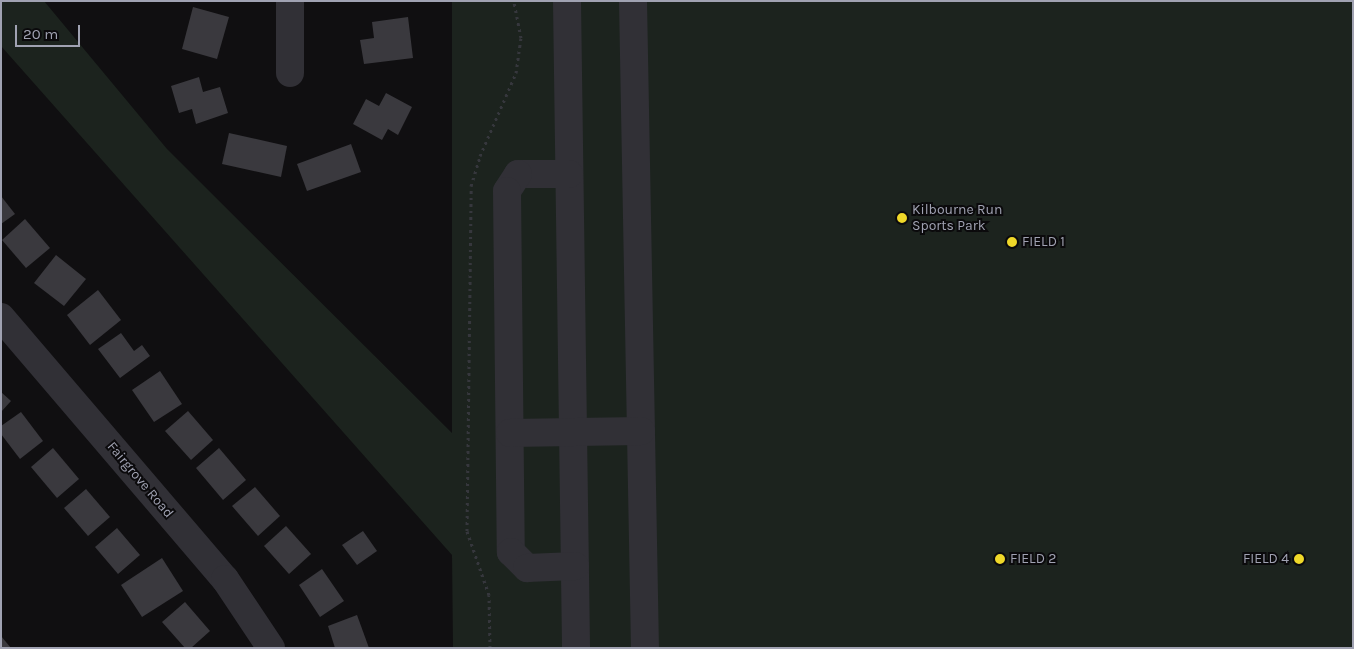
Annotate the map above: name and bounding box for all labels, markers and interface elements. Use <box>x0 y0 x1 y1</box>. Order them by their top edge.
scale bar <box>18 15 82 47</box>
text: 20 m <box>23 25 58 43</box>
place label: Kilbourne Run Sports Park <box>912 202 1003 234</box>
marker: Kilbourne Run Sports Park <box>896 212 908 224</box>
place label: FIELD 1 <box>1022 234 1065 250</box>
marker: FIELD 1 <box>1006 236 1018 248</box>
street label: Fairgrove Road <box>103 439 177 521</box>
place label: FIELD 2 <box>1010 551 1056 567</box>
place label: FIELD 4 <box>1243 551 1289 567</box>
marker: FIELD 2 <box>994 553 1006 565</box>
marker: FIELD 4 <box>1293 553 1305 565</box>

